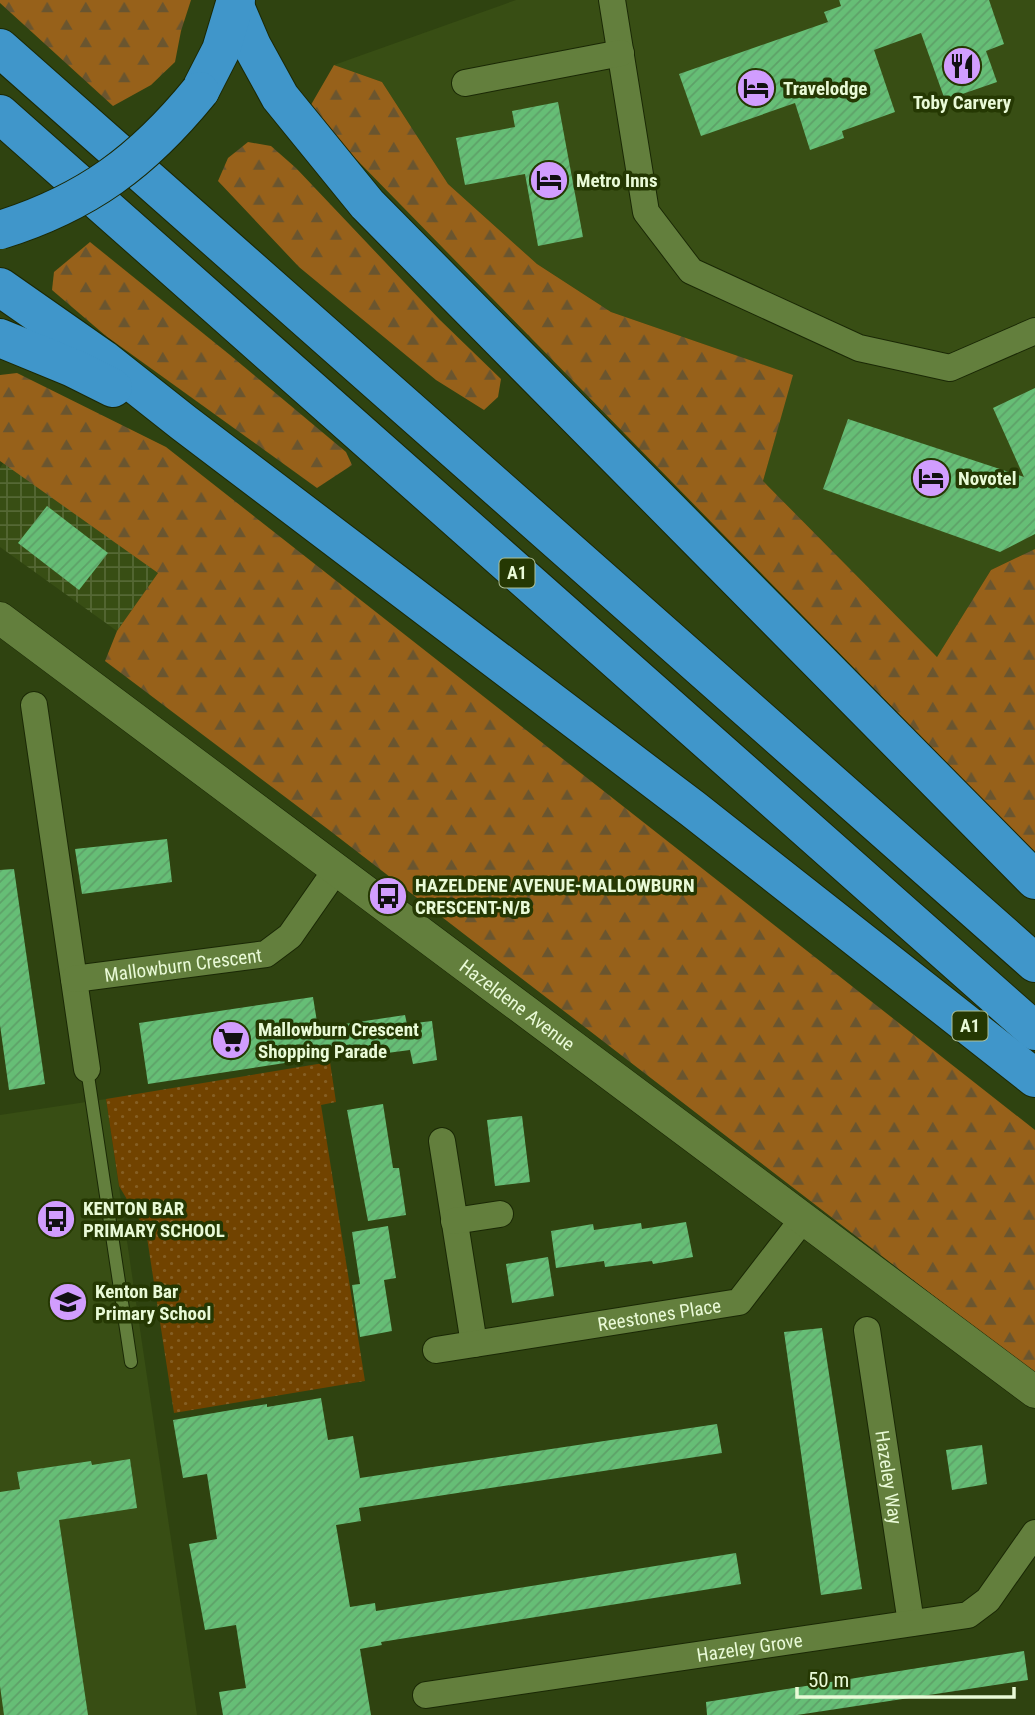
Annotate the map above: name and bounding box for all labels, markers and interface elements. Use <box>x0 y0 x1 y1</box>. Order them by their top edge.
restaurant icon: Toby Carvery <box>941 45 983 87</box>
hotel icon: Travelodge <box>735 67 777 109</box>
place label: Travelodge <box>783 77 867 100</box>
place label: Toby Carvery <box>913 91 1012 114</box>
hotel icon: Metro Inns <box>528 159 570 201</box>
place label: Metro Inns <box>576 169 658 192</box>
hotel icon: Novotel <box>910 457 952 499</box>
place label: Novotel <box>958 467 1017 490</box>
road number: A1 <box>500 558 534 588</box>
place label: HAZELDENE AVENUE-MALLOWBURN CRESCENT-N/B <box>415 874 695 919</box>
bus stop icon: HAZELDENE AVENUE-MALLOWBURN CRESCENT-N/B <box>367 875 409 917</box>
street label: Mallowburn Crescent <box>103 944 263 987</box>
street label: Hazeldene Avenue <box>455 955 579 1056</box>
road number: A1 <box>953 1012 988 1041</box>
place label: Mallowburn Crescent Shopping Parade <box>258 1018 419 1063</box>
supermarket icon: Mallowburn Crescent Shopping Parade <box>210 1019 252 1061</box>
place label: KENTON BAR PRIMARY SCHOOL <box>83 1197 225 1242</box>
bus stop icon: KENTON BAR PRIMARY SCHOOL <box>35 1198 77 1240</box>
place label: Kenton Bar Primary School <box>95 1280 211 1325</box>
school or university icon: Kenton Bar Primary School <box>47 1281 89 1323</box>
street label: Reestones Place <box>596 1294 723 1336</box>
street label: Hazeley Way <box>870 1429 907 1526</box>
street label: Hazeley Grove <box>695 1629 804 1667</box>
scale bar <box>797 1656 1014 1700</box>
text: 50 m <box>808 1668 849 1692</box>

